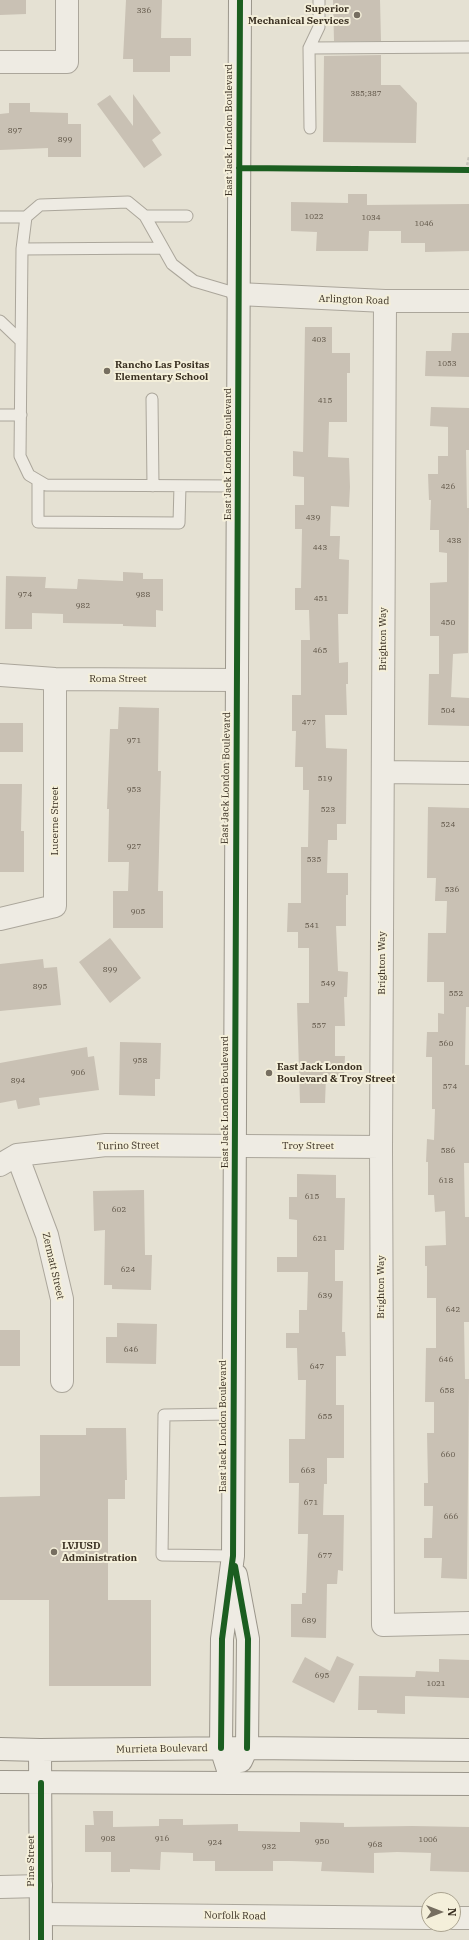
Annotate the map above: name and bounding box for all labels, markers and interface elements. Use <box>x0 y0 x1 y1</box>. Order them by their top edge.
place label: Superior Mechanical Services <box>248 3 349 26</box>
house number: 336 <box>137 6 151 16</box>
marker: Superior Mechanical Services <box>352 10 362 20</box>
street label: East Jack London Boulevard <box>223 64 235 196</box>
house number: 385;387 <box>350 89 382 99</box>
house number: 897 <box>8 126 22 136</box>
house number: 899 <box>58 135 72 145</box>
house number: 1022 <box>304 212 324 222</box>
house number: 1034 <box>361 213 381 223</box>
house number: 1046 <box>414 219 434 229</box>
street label: Arlington Road <box>318 293 390 307</box>
house number: 403 <box>312 335 326 345</box>
place label: Rancho Las Positas Elementary School <box>115 359 209 382</box>
house number: 1053 <box>437 359 457 369</box>
marker: Rancho Las Positas Elementary School <box>102 366 112 376</box>
street label: East Jack London Boulevard <box>222 388 234 520</box>
house number: 415 <box>318 396 332 406</box>
house number: 426 <box>441 482 455 492</box>
house number: 439 <box>306 513 320 523</box>
house number: 438 <box>447 536 461 546</box>
house number: 443 <box>313 543 327 553</box>
house number: 974 <box>18 590 32 600</box>
house number: 988 <box>136 590 150 600</box>
house number: 451 <box>314 594 328 604</box>
house number: 982 <box>76 601 90 611</box>
street label: Brighton Way <box>377 607 389 671</box>
house number: 450 <box>441 618 455 628</box>
house number: 465 <box>313 646 327 656</box>
street label: Roma Street <box>89 673 147 685</box>
house number: 504 <box>441 706 455 716</box>
street label: East Jack London Boulevard <box>219 712 233 844</box>
house number: 477 <box>302 718 316 728</box>
house number: 971 <box>127 736 141 746</box>
house number: 519 <box>318 774 332 784</box>
house number: 953 <box>127 785 141 795</box>
street label: Lucerne Street <box>49 786 61 856</box>
house number: 523 <box>321 805 335 815</box>
house number: 524 <box>441 820 455 830</box>
house number: 927 <box>127 842 141 852</box>
house number: 535 <box>307 855 321 865</box>
house number: 536 <box>445 885 459 895</box>
house number: 905 <box>131 907 145 917</box>
house number: 541 <box>305 921 319 931</box>
street label: Brighton Way <box>376 931 388 995</box>
house number: 899 <box>103 965 117 975</box>
house number: 549 <box>321 979 335 989</box>
house number: 895 <box>33 982 47 992</box>
house number: 552 <box>449 989 463 999</box>
house number: 557 <box>312 1021 326 1031</box>
street label: East Jack London Boulevard <box>219 1036 231 1168</box>
house number: 560 <box>439 1039 453 1049</box>
house number: 958 <box>133 1056 147 1066</box>
place label: East Jack London Boulevard & Troy Street <box>277 1061 395 1084</box>
house number: 906 <box>71 1068 85 1078</box>
marker: East Jack London Boulevard & Troy Street <box>264 1068 274 1078</box>
house number: 894 <box>11 1076 25 1086</box>
house number: 574 <box>443 1082 457 1092</box>
street label: Turino Street <box>97 1139 159 1153</box>
street label: Troy Street <box>282 1140 334 1152</box>
house number: 586 <box>441 1146 455 1156</box>
house number: 618 <box>439 1176 453 1186</box>
house number: 615 <box>305 1192 319 1202</box>
house number: 602 <box>112 1205 126 1215</box>
street label: Zermatt Street <box>39 1231 67 1301</box>
house number: 621 <box>313 1234 327 1244</box>
street label: Brighton Way <box>375 1255 387 1319</box>
house number: 624 <box>121 1265 135 1275</box>
house number: 639 <box>318 1291 332 1301</box>
house number: 642 <box>446 1305 460 1315</box>
house number: 646 <box>124 1345 138 1355</box>
house number: 646 <box>439 1355 453 1365</box>
street label: East Jack London Boulevard <box>217 1360 229 1492</box>
house number: 647 <box>310 1362 324 1372</box>
house number: 658 <box>440 1386 454 1396</box>
house number: 655 <box>318 1412 332 1422</box>
house number: 660 <box>441 1450 455 1460</box>
house number: 663 <box>301 1466 315 1476</box>
house number: 671 <box>304 1498 318 1508</box>
house number: 666 <box>444 1512 458 1522</box>
place label: LVJUSD Administration <box>62 1540 137 1564</box>
marker: LVJUSD Administration <box>49 1547 59 1557</box>
house number: 677 <box>318 1551 332 1561</box>
house number: 689 <box>302 1616 316 1626</box>
house number: 695 <box>315 1671 329 1681</box>
house number: 1021 <box>426 1679 446 1689</box>
street label: Murrieta Boulevard <box>116 1742 208 1756</box>
house number: 908 <box>101 1834 115 1844</box>
house number: 916 <box>155 1834 169 1844</box>
street label: Pine Street <box>25 1835 37 1887</box>
house number: 1006 <box>418 1835 438 1845</box>
house number: 950 <box>315 1837 329 1847</box>
house number: 924 <box>208 1838 222 1848</box>
house number: 968 <box>368 1840 382 1850</box>
house number: 932 <box>262 1842 276 1852</box>
north arrow <box>421 1892 461 1932</box>
text: N <box>445 1908 459 1916</box>
street label: Norfolk Road <box>204 1909 266 1923</box>

